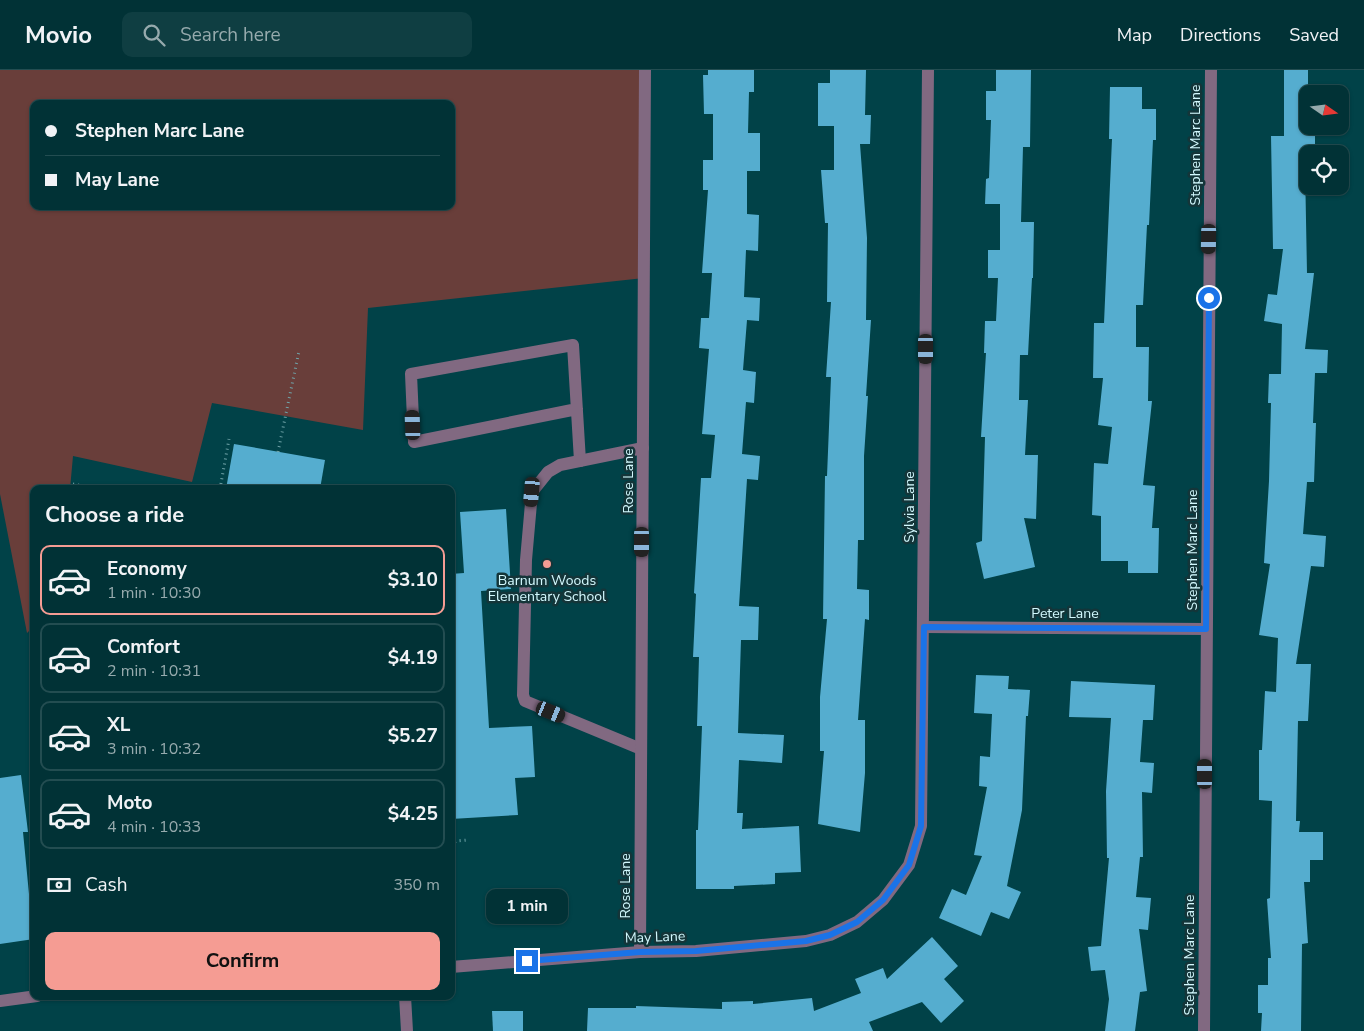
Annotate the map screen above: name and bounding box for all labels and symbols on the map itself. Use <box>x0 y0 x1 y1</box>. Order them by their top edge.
street label: Stephen Marc Lane <box>1186 85 1205 205</box>
north arrow <box>1299 85 1349 135</box>
car <box>1201 224 1216 254</box>
route start <box>1198 287 1220 309</box>
car <box>918 334 933 364</box>
car <box>404 410 421 440</box>
street label: Rose Lane <box>619 448 638 514</box>
street label: Sylvia Lane <box>900 471 919 543</box>
car <box>523 476 540 508</box>
street label: Stephen Marc Lane <box>1183 490 1202 610</box>
car <box>634 527 649 557</box>
marker: Barnum Woods Elementary School <box>541 558 553 570</box>
place label: Barnum Woods Elementary School <box>488 571 607 606</box>
street label: Peter Lane <box>1031 604 1099 623</box>
car <box>534 699 567 725</box>
car <box>1197 759 1212 789</box>
street label: Rose Lane <box>616 853 635 919</box>
callout: 1 min <box>486 888 568 924</box>
street label: Stephen Marc Lane <box>1180 895 1199 1015</box>
street label: May Lane <box>624 926 686 948</box>
route end <box>516 950 538 972</box>

